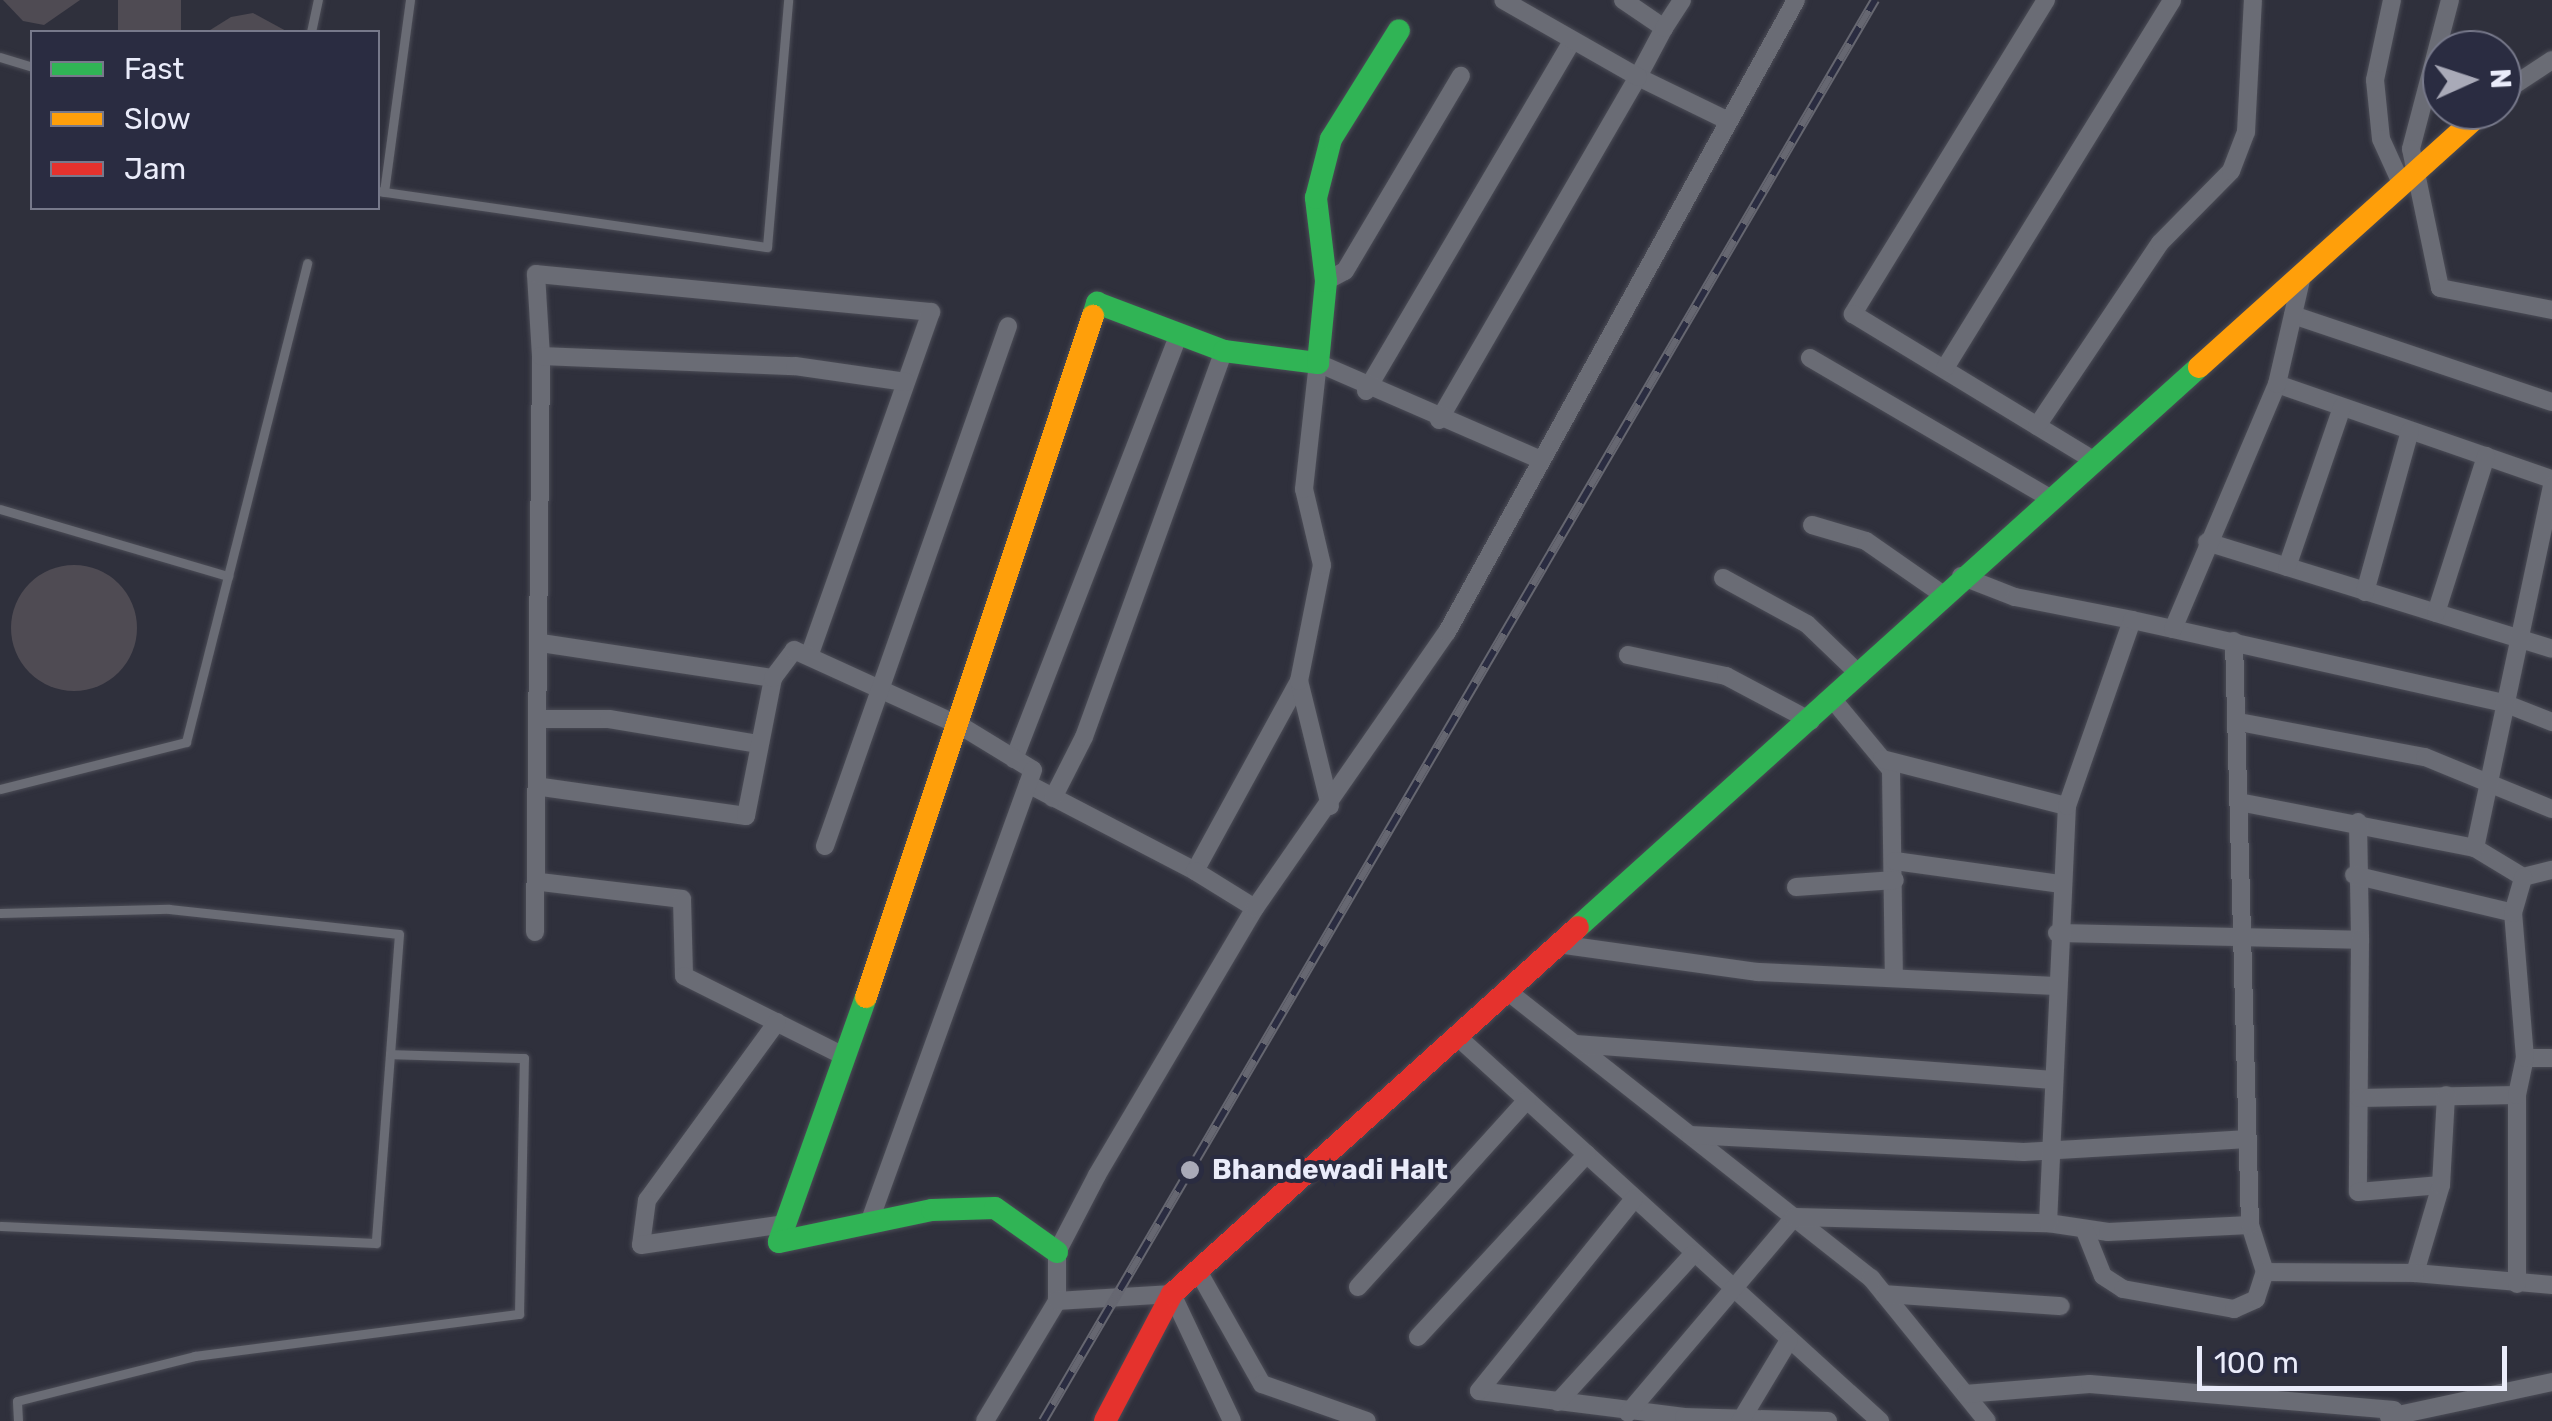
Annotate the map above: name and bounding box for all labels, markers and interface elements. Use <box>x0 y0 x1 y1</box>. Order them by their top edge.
legend <box>30 30 380 210</box>
north arrow <box>2422 30 2522 130</box>
text: Fast <box>124 51 184 87</box>
text: N <box>2483 68 2517 89</box>
text: Slow <box>124 101 191 137</box>
text: Jam <box>124 151 186 187</box>
place label: Bhandewadi Halt <box>1212 1153 1448 1187</box>
marker: Bhandewadi Halt <box>1177 1157 1203 1183</box>
scale bar <box>2202 1326 2512 1388</box>
text: 100 m <box>2214 1345 2299 1381</box>

